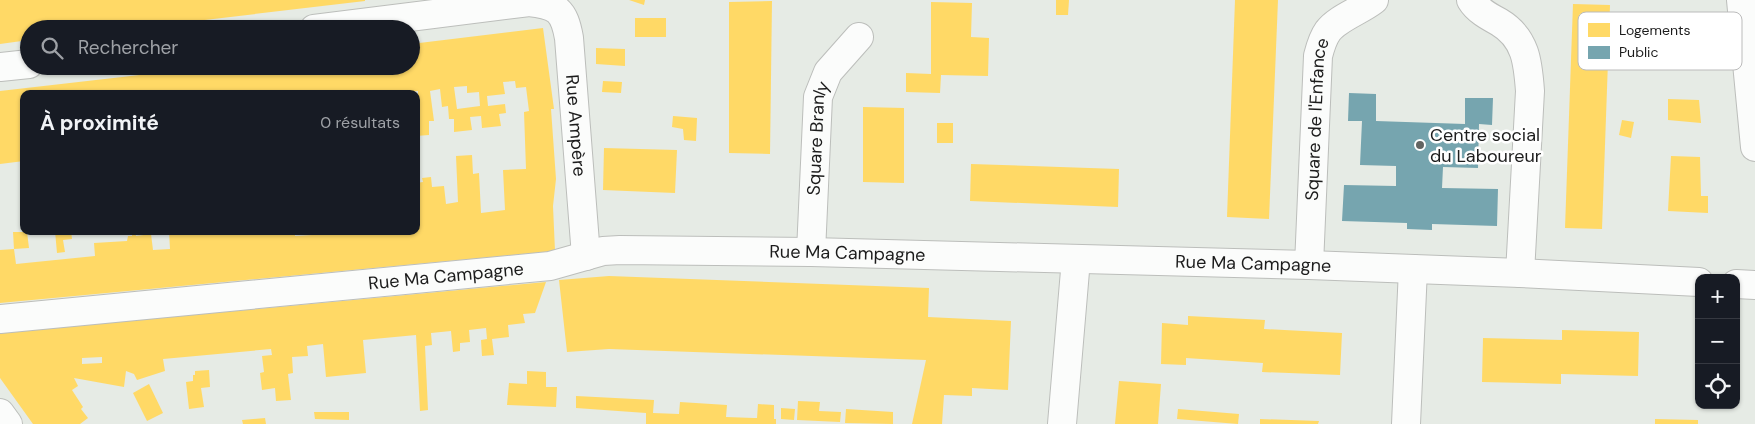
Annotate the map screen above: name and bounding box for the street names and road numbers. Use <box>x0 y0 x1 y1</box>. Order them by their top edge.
street label: Square de l'Enfance <box>1300 34 1335 201</box>
street label: Rue Ampère <box>560 74 592 177</box>
street label: Square Branly <box>802 77 835 196</box>
street label: Rue Ma Campagne <box>769 240 926 267</box>
street label: Rue Ma Campagne <box>1175 250 1332 278</box>
street label: Rue Ma Campagne <box>367 257 525 295</box>

